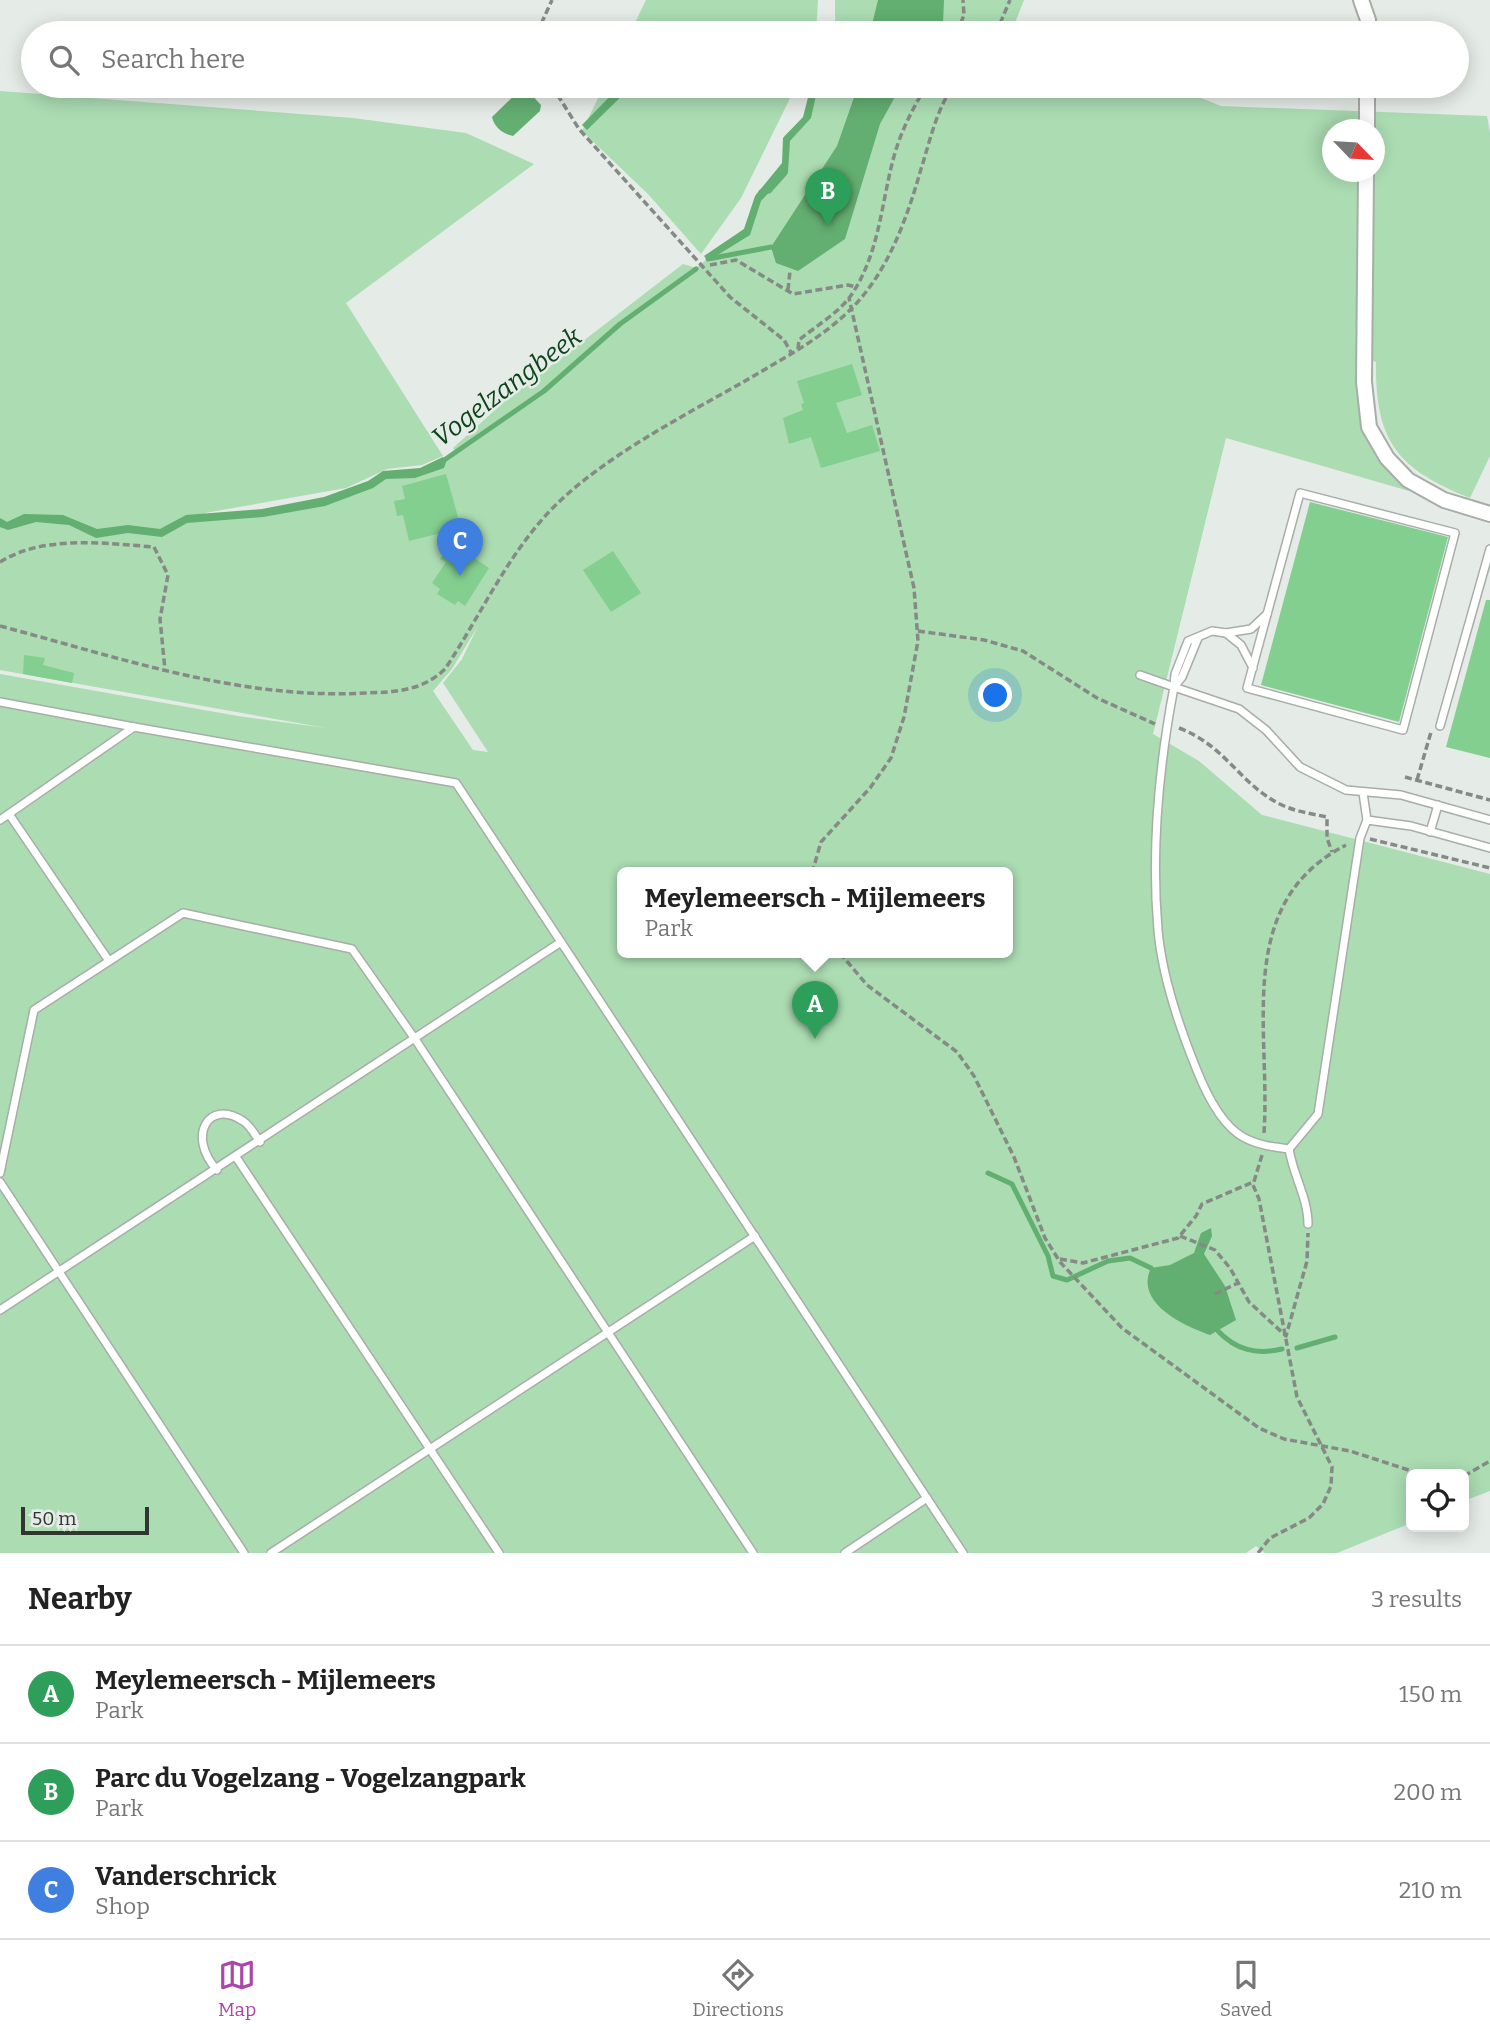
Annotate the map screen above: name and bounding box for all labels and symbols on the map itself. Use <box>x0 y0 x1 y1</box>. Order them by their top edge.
north arrow <box>1322 119 1385 182</box>
pin: B <box>805 168 851 226</box>
water label: Vogelzangbeek <box>426 320 589 453</box>
pin: C <box>437 518 483 576</box>
your location <box>978 678 1012 712</box>
pin: A <box>792 981 838 1039</box>
scale bar <box>21 1504 149 1536</box>

